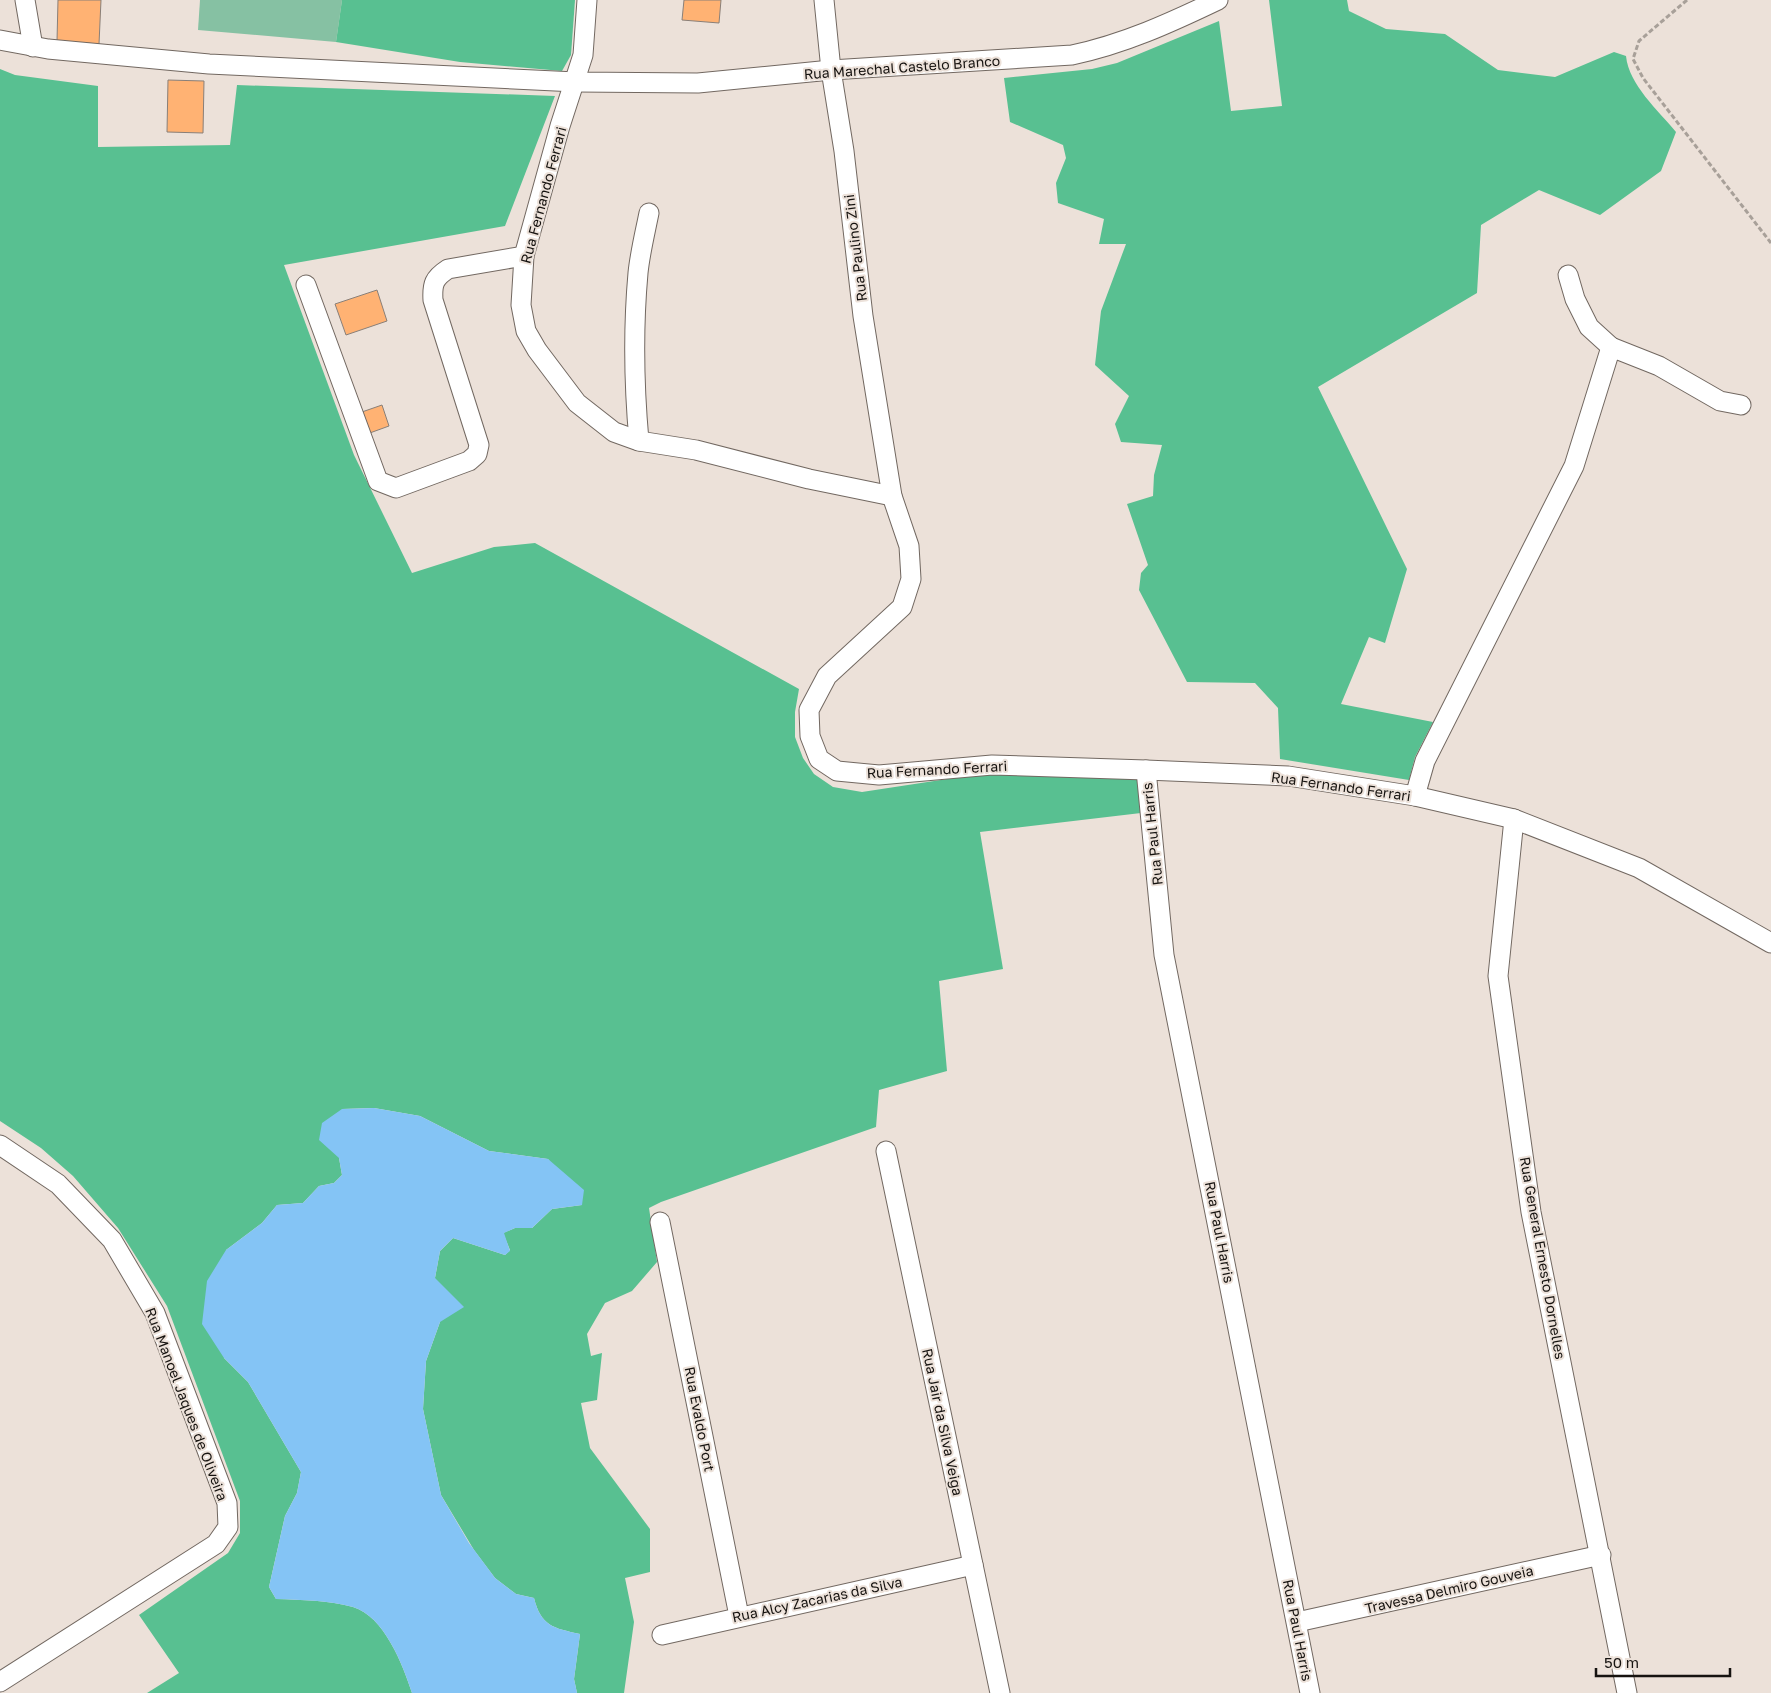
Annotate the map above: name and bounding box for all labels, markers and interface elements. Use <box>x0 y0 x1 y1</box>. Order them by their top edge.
street label: Rua Marechal Castelo Branco <box>803 52 1001 82</box>
street label: Rua Fernando Ferrari <box>517 125 569 265</box>
street label: Rua Paulino Zini <box>840 193 870 303</box>
street label: Rua Fernando Ferrari <box>866 757 1008 781</box>
street label: Rua Fernando Ferrari <box>1270 768 1412 804</box>
street label: Rua Paul Harris <box>1138 782 1166 886</box>
street label: Rua General Ernesto Dornelles <box>1517 1155 1569 1361</box>
street label: Rua Paul Harris <box>1202 1180 1238 1284</box>
street label: Rua Manoel Jaques de Oliveira <box>142 1305 232 1503</box>
street label: Rua Jair da Silva Veiga <box>919 1347 967 1497</box>
street label: Rua Evaldo Port <box>681 1365 719 1473</box>
street label: Travessa Delmiro Gouveia <box>1363 1561 1535 1617</box>
street label: Rua Alcy Zacarias da Silva <box>730 1573 904 1625</box>
street label: Rua Paul Harris <box>1280 1578 1316 1682</box>
scale bar <box>1596 1646 1730 1678</box>
text: 50 m <box>1604 1653 1639 1671</box>

